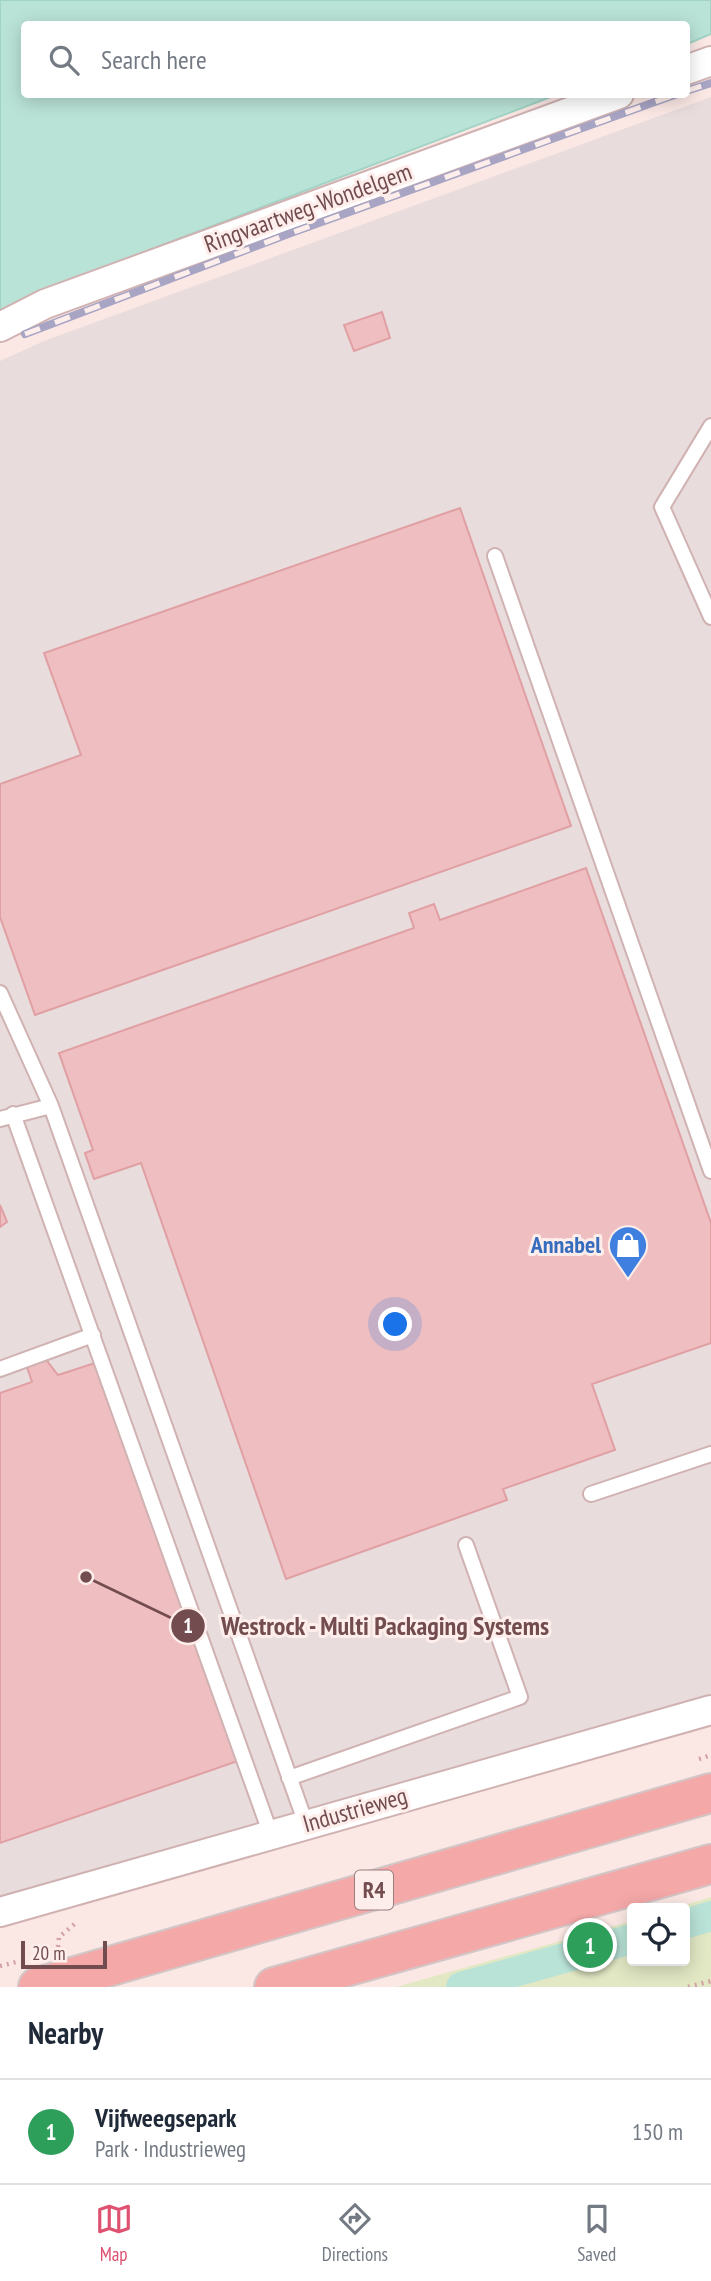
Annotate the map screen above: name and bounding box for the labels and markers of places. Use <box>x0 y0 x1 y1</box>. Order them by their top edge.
shop icon: Annabel <box>607 1224 649 1279</box>
place label: Annabel <box>530 1229 601 1260</box>
callout: Westrock - Multi Packaging Systems <box>170 1602 565 1649</box>
pin: 1 <box>567 1919 613 1971</box>

